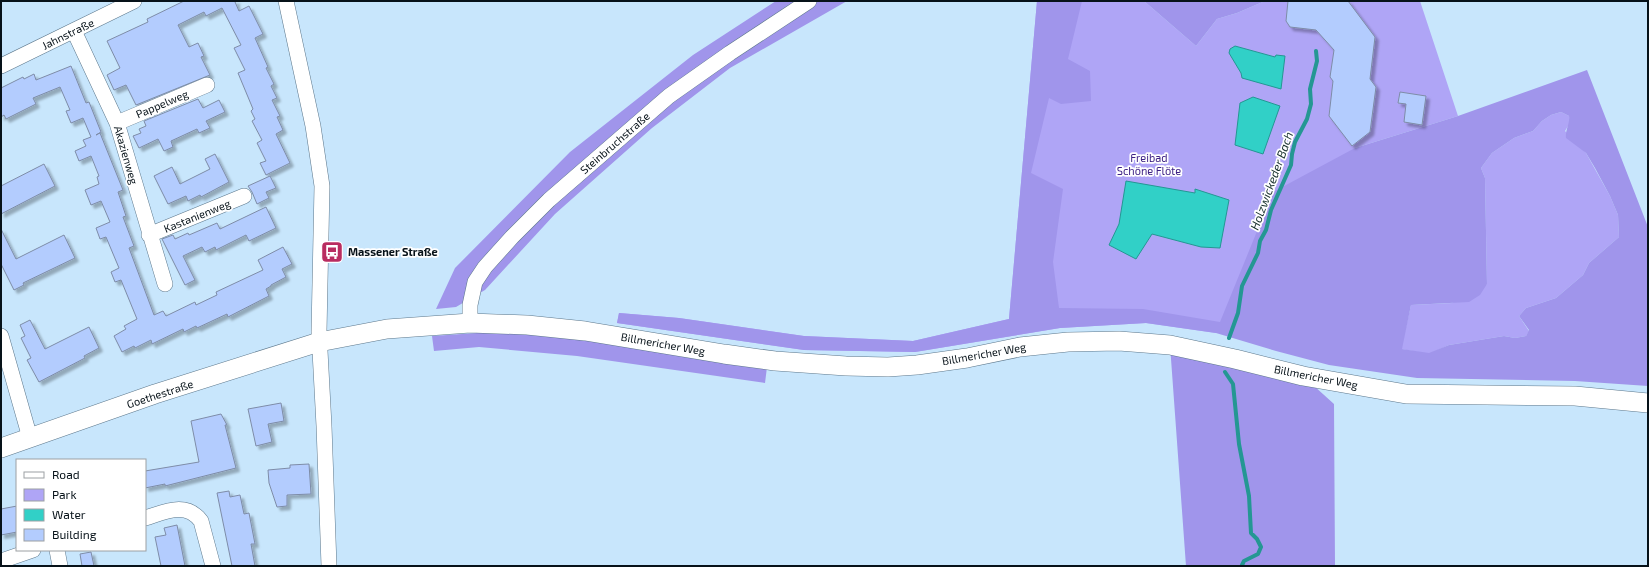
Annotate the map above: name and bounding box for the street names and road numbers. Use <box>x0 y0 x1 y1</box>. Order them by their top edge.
street label: Jahnstraße <box>40 15 96 52</box>
street label: Pappelweg <box>134 87 190 120</box>
street label: Steinbruchstraße <box>577 109 652 176</box>
street label: Akazienweg <box>112 124 141 186</box>
street label: Kastanienweg <box>162 196 232 235</box>
street label: Billmericher Weg <box>620 330 706 357</box>
street label: Billmericher Weg <box>941 340 1027 367</box>
street label: Billmericher Weg <box>1273 362 1359 391</box>
street label: Goethestraße <box>125 377 195 410</box>

